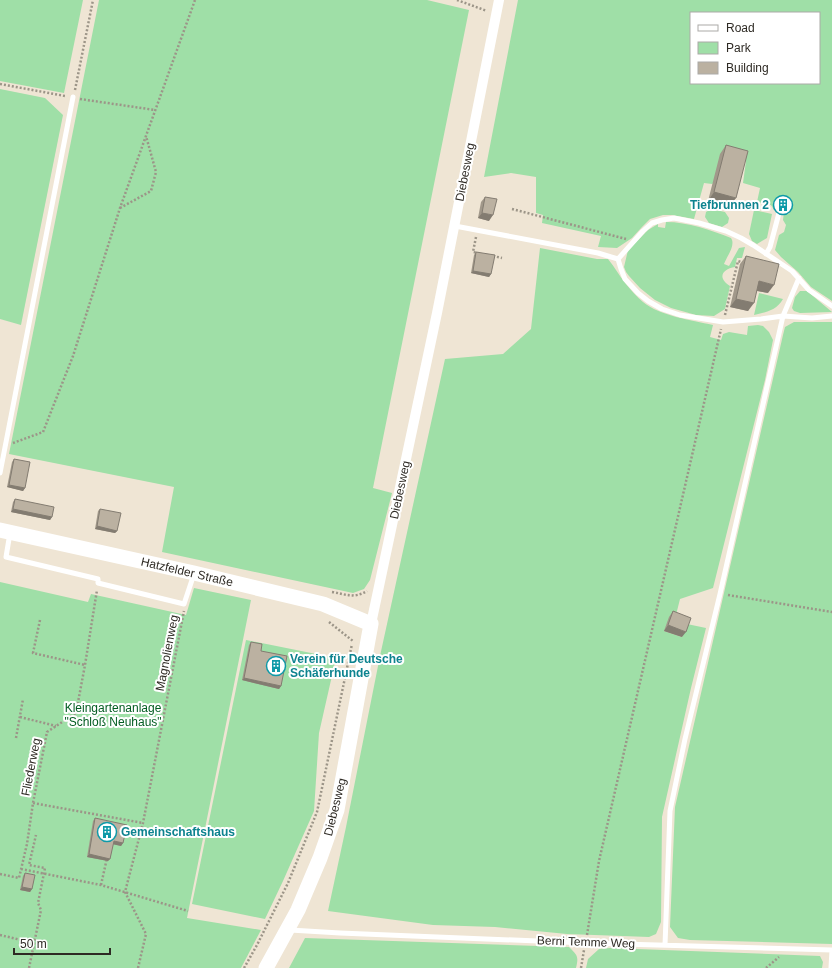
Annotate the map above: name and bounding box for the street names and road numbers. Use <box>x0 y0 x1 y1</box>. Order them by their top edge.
street label: Diebesweg <box>452 142 478 202</box>
street label: Diebesweg <box>387 460 413 520</box>
street label: Hatzfelder Straße <box>140 555 235 589</box>
street label: Magnolienweg <box>153 614 181 692</box>
street label: Fliederweg <box>19 737 43 797</box>
street label: Diebesweg <box>321 777 349 837</box>
street label: Berni Temme Weg <box>537 933 635 951</box>

